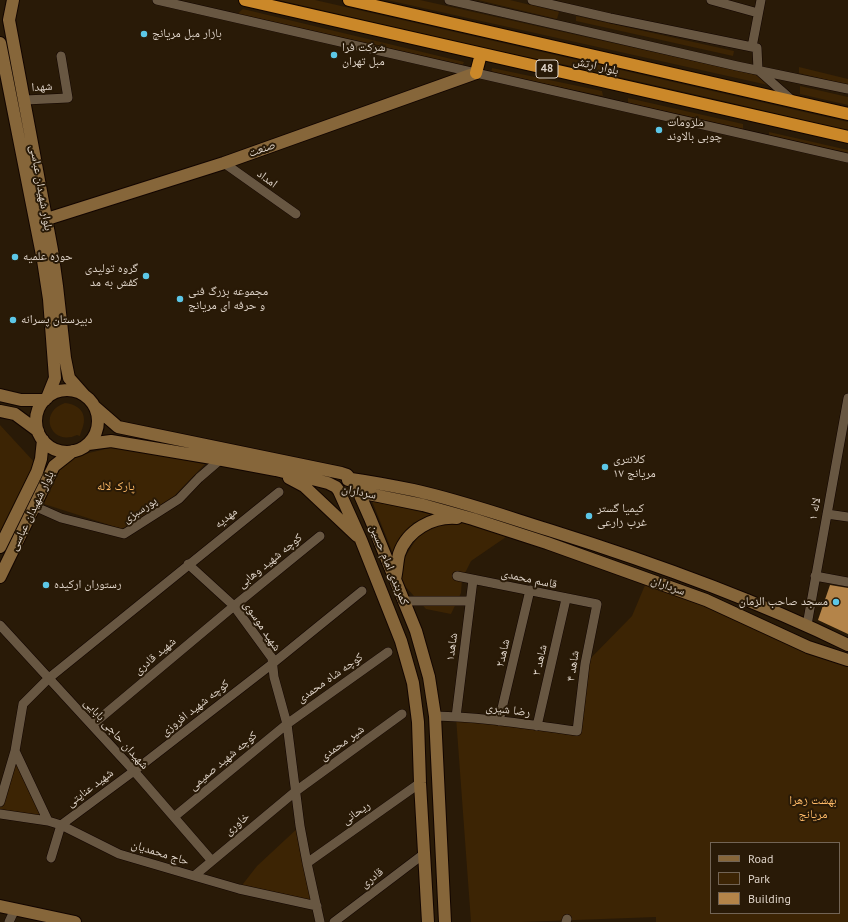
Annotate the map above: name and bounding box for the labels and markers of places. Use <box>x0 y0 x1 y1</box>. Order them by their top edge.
place label: بازار مبل مریانج <box>152 27 222 41</box>
marker: بازار مبل مریانج <box>139 29 149 39</box>
place label: شرکت فرا مبل تهران <box>342 41 385 69</box>
marker: شرکت فرا مبل تهران <box>329 50 339 60</box>
place label: ملزومات چوبی بالاوند <box>667 116 722 144</box>
marker: ملزومات چوبی بالاوند <box>654 125 664 135</box>
place label: حوزه علمیه <box>23 250 73 264</box>
marker: حوزه علمیه <box>10 252 20 262</box>
place label: گروه تولیدی کفش به مد <box>85 262 138 290</box>
marker: گروه تولیدی کفش به مد <box>141 271 151 281</box>
place label: مجموعه بزرگ فنی و حرفه ای مریانج <box>188 285 268 313</box>
marker: مجموعه بزرگ فنی و حرفه ای مریانج <box>175 294 185 304</box>
place label: دبیرستان پسرانه <box>21 313 92 327</box>
marker: دبیرستان پسرانه <box>8 315 18 325</box>
place label: کلانتری ۱۷ مریانج <box>613 453 656 481</box>
marker: کلانتری ۱۷ مریانج <box>600 462 610 472</box>
place label: کیمیا گستر غرب زارعی <box>597 502 647 530</box>
marker: کیمیا گستر غرب زارعی <box>584 511 594 521</box>
place label: رستوران ارکیده <box>54 578 122 592</box>
marker: رستوران ارکیده <box>41 580 51 590</box>
place label: مسجد صاحب الزمان <box>739 595 828 609</box>
marker: مسجد صاحب الزمان <box>831 597 841 607</box>

